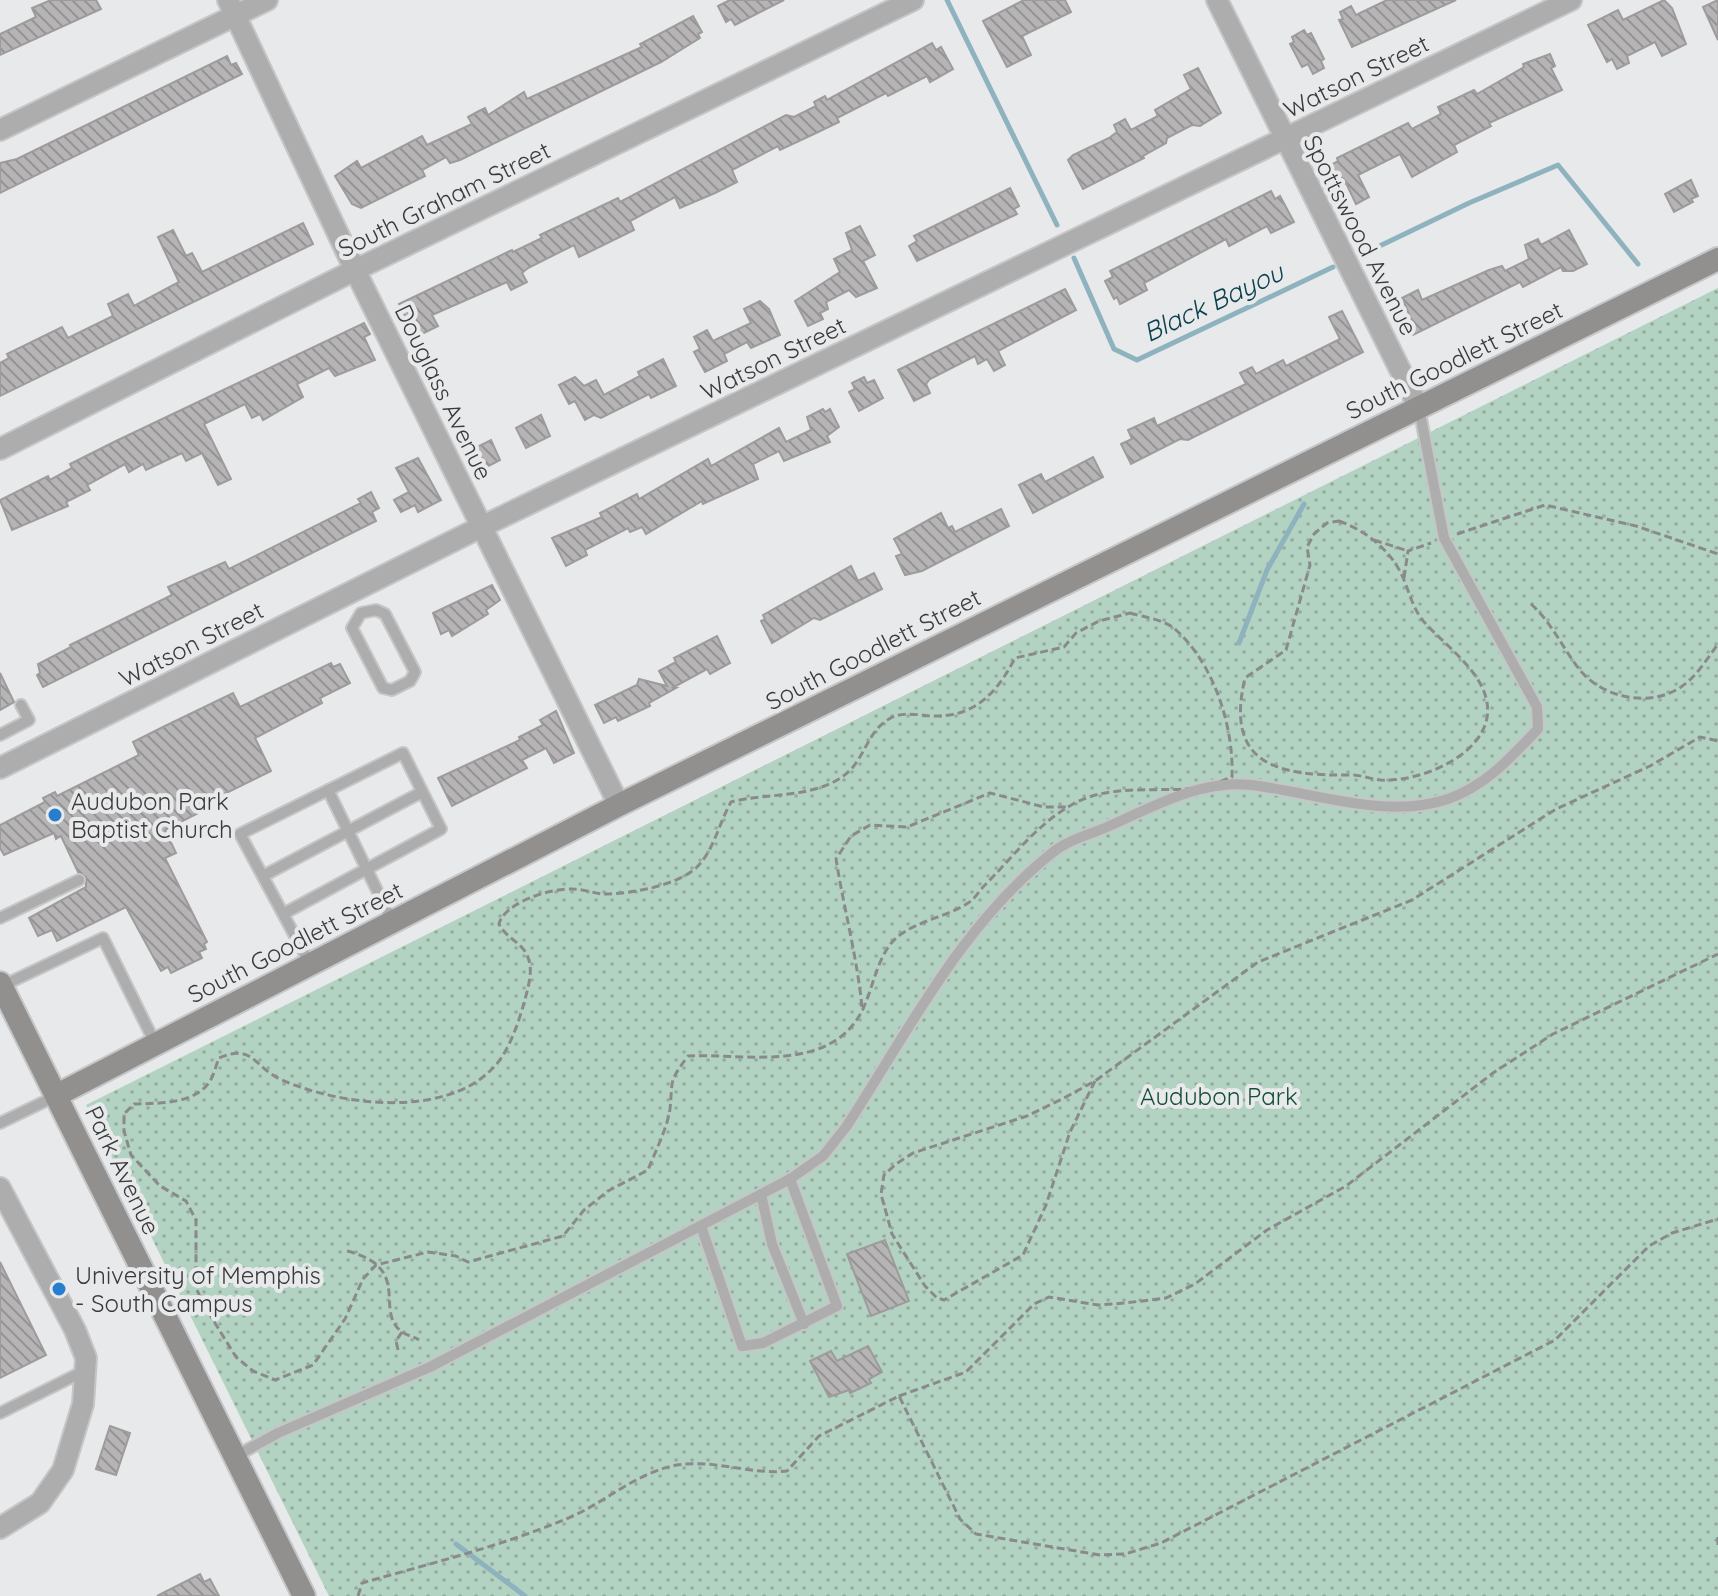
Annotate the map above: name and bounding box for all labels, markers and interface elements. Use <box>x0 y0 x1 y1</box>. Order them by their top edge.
street label: Watson Street <box>1278 28 1434 124</box>
street label: Spottswood Avenue <box>1298 130 1424 340</box>
street label: South Graham Street <box>333 135 555 263</box>
water label: Black Bayou <box>1138 255 1289 349</box>
street label: South Goodlett Street <box>1341 294 1567 426</box>
street label: Douglass Avenue <box>389 299 499 485</box>
street label: Watson Street <box>695 310 851 406</box>
street label: South Goodlett Street <box>760 582 986 716</box>
street label: Watson Street <box>114 595 268 693</box>
place label: Audubon Park Baptist Church <box>71 786 233 844</box>
marker: Audubon Park Baptist Church <box>46 806 64 824</box>
street label: South Goodlett Street <box>182 875 408 1009</box>
park label: Audubon Park <box>1140 1081 1298 1111</box>
street label: Park Avenue <box>79 1101 167 1239</box>
place label: University of Memphis - South Campus <box>75 1260 321 1318</box>
marker: University of Memphis - South Campus <box>50 1280 68 1298</box>

